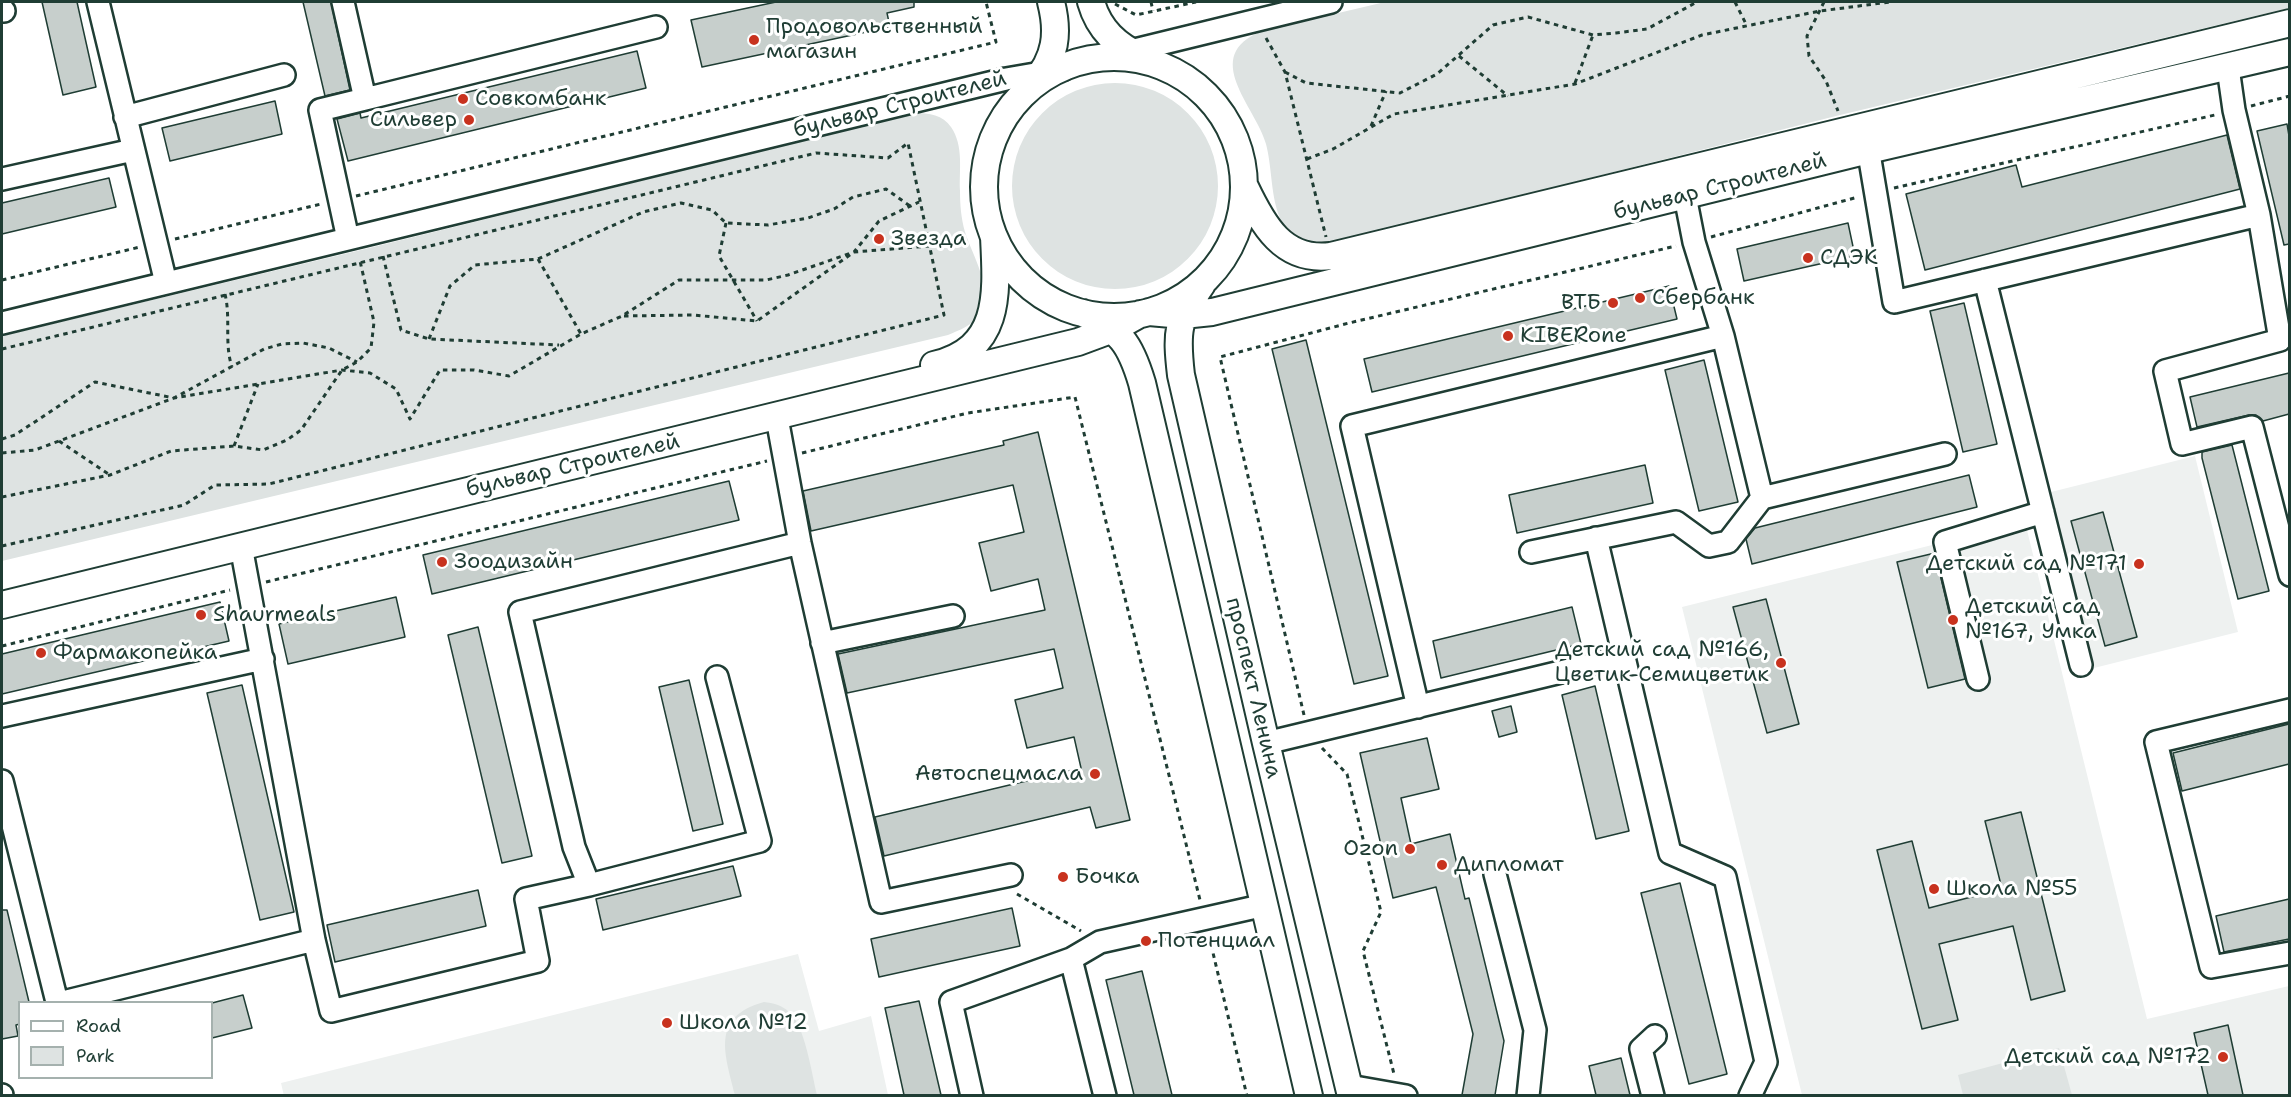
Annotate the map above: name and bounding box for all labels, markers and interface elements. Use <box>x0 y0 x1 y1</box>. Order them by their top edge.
place label: Продовольственный магазин <box>766 14 983 66</box>
marker: Продовольственный магазин <box>747 33 761 47</box>
street label: бульвар Строителей <box>791 66 1009 144</box>
place label: Совкомбанк <box>475 86 606 112</box>
marker: Совкомбанк <box>456 92 470 106</box>
place label: Сильвер <box>370 107 457 133</box>
marker: Сильвер <box>462 113 476 127</box>
street label: бульвар Строителей <box>1611 148 1829 226</box>
place label: Звезда <box>891 226 966 252</box>
marker: Звезда <box>872 232 886 246</box>
place label: СДЭК <box>1820 245 1878 271</box>
marker: СДЭК <box>1801 251 1815 265</box>
place label: Сбербанк <box>1652 285 1755 311</box>
place label: ВТБ <box>1561 290 1601 316</box>
marker: Сбербанк <box>1633 291 1647 305</box>
marker: ВТБ <box>1606 296 1620 310</box>
place label: KIBERone <box>1520 323 1627 349</box>
marker: KIBERone <box>1501 329 1515 343</box>
street label: бульвар Строителей <box>464 429 682 503</box>
place label: Зоодизайн <box>454 549 573 575</box>
place label: Детский сад №171 <box>1926 551 2127 577</box>
marker: Зоодизайн <box>435 555 449 569</box>
marker: Детский сад №171 <box>2132 557 2146 571</box>
place label: Детский сад №167, Умка <box>1965 594 2101 646</box>
street label: проспект Ленина <box>1219 595 1287 781</box>
place label: Shaurmeals <box>213 602 337 628</box>
marker: Shaurmeals <box>194 608 208 622</box>
marker: Детский сад №167, Умка <box>1946 613 1960 627</box>
place label: Детский сад №166, Цветик-Семицветик <box>1555 637 1769 688</box>
place label: Фармакопейка <box>53 640 218 666</box>
marker: Фармакопейка <box>34 646 48 660</box>
marker: Детский сад №166, Цветик-Семицветик <box>1774 656 1788 670</box>
place label: Автоспецмасла <box>915 761 1083 787</box>
marker: Автоспецмасла <box>1088 767 1102 781</box>
place label: Ozon <box>1343 836 1398 862</box>
marker: Ozon <box>1403 842 1417 856</box>
place label: Дипломат <box>1454 852 1564 878</box>
marker: Дипломат <box>1435 858 1449 872</box>
place label: Бочка <box>1075 864 1139 890</box>
marker: Бочка <box>1056 870 1070 884</box>
place label: Школа №55 <box>1946 876 2078 902</box>
marker: Школа №55 <box>1927 882 1941 896</box>
place label: Потенциал <box>1158 928 1275 954</box>
marker: Потенциал <box>1139 934 1153 948</box>
legend <box>18 1001 213 1079</box>
place label: Школа №12 <box>679 1010 808 1036</box>
text: Road <box>76 1014 121 1038</box>
marker: Школа №12 <box>660 1016 674 1030</box>
text: Park <box>76 1044 115 1068</box>
place label: Детский сад №172 <box>2004 1044 2211 1070</box>
marker: Детский сад №172 <box>2216 1050 2230 1064</box>

